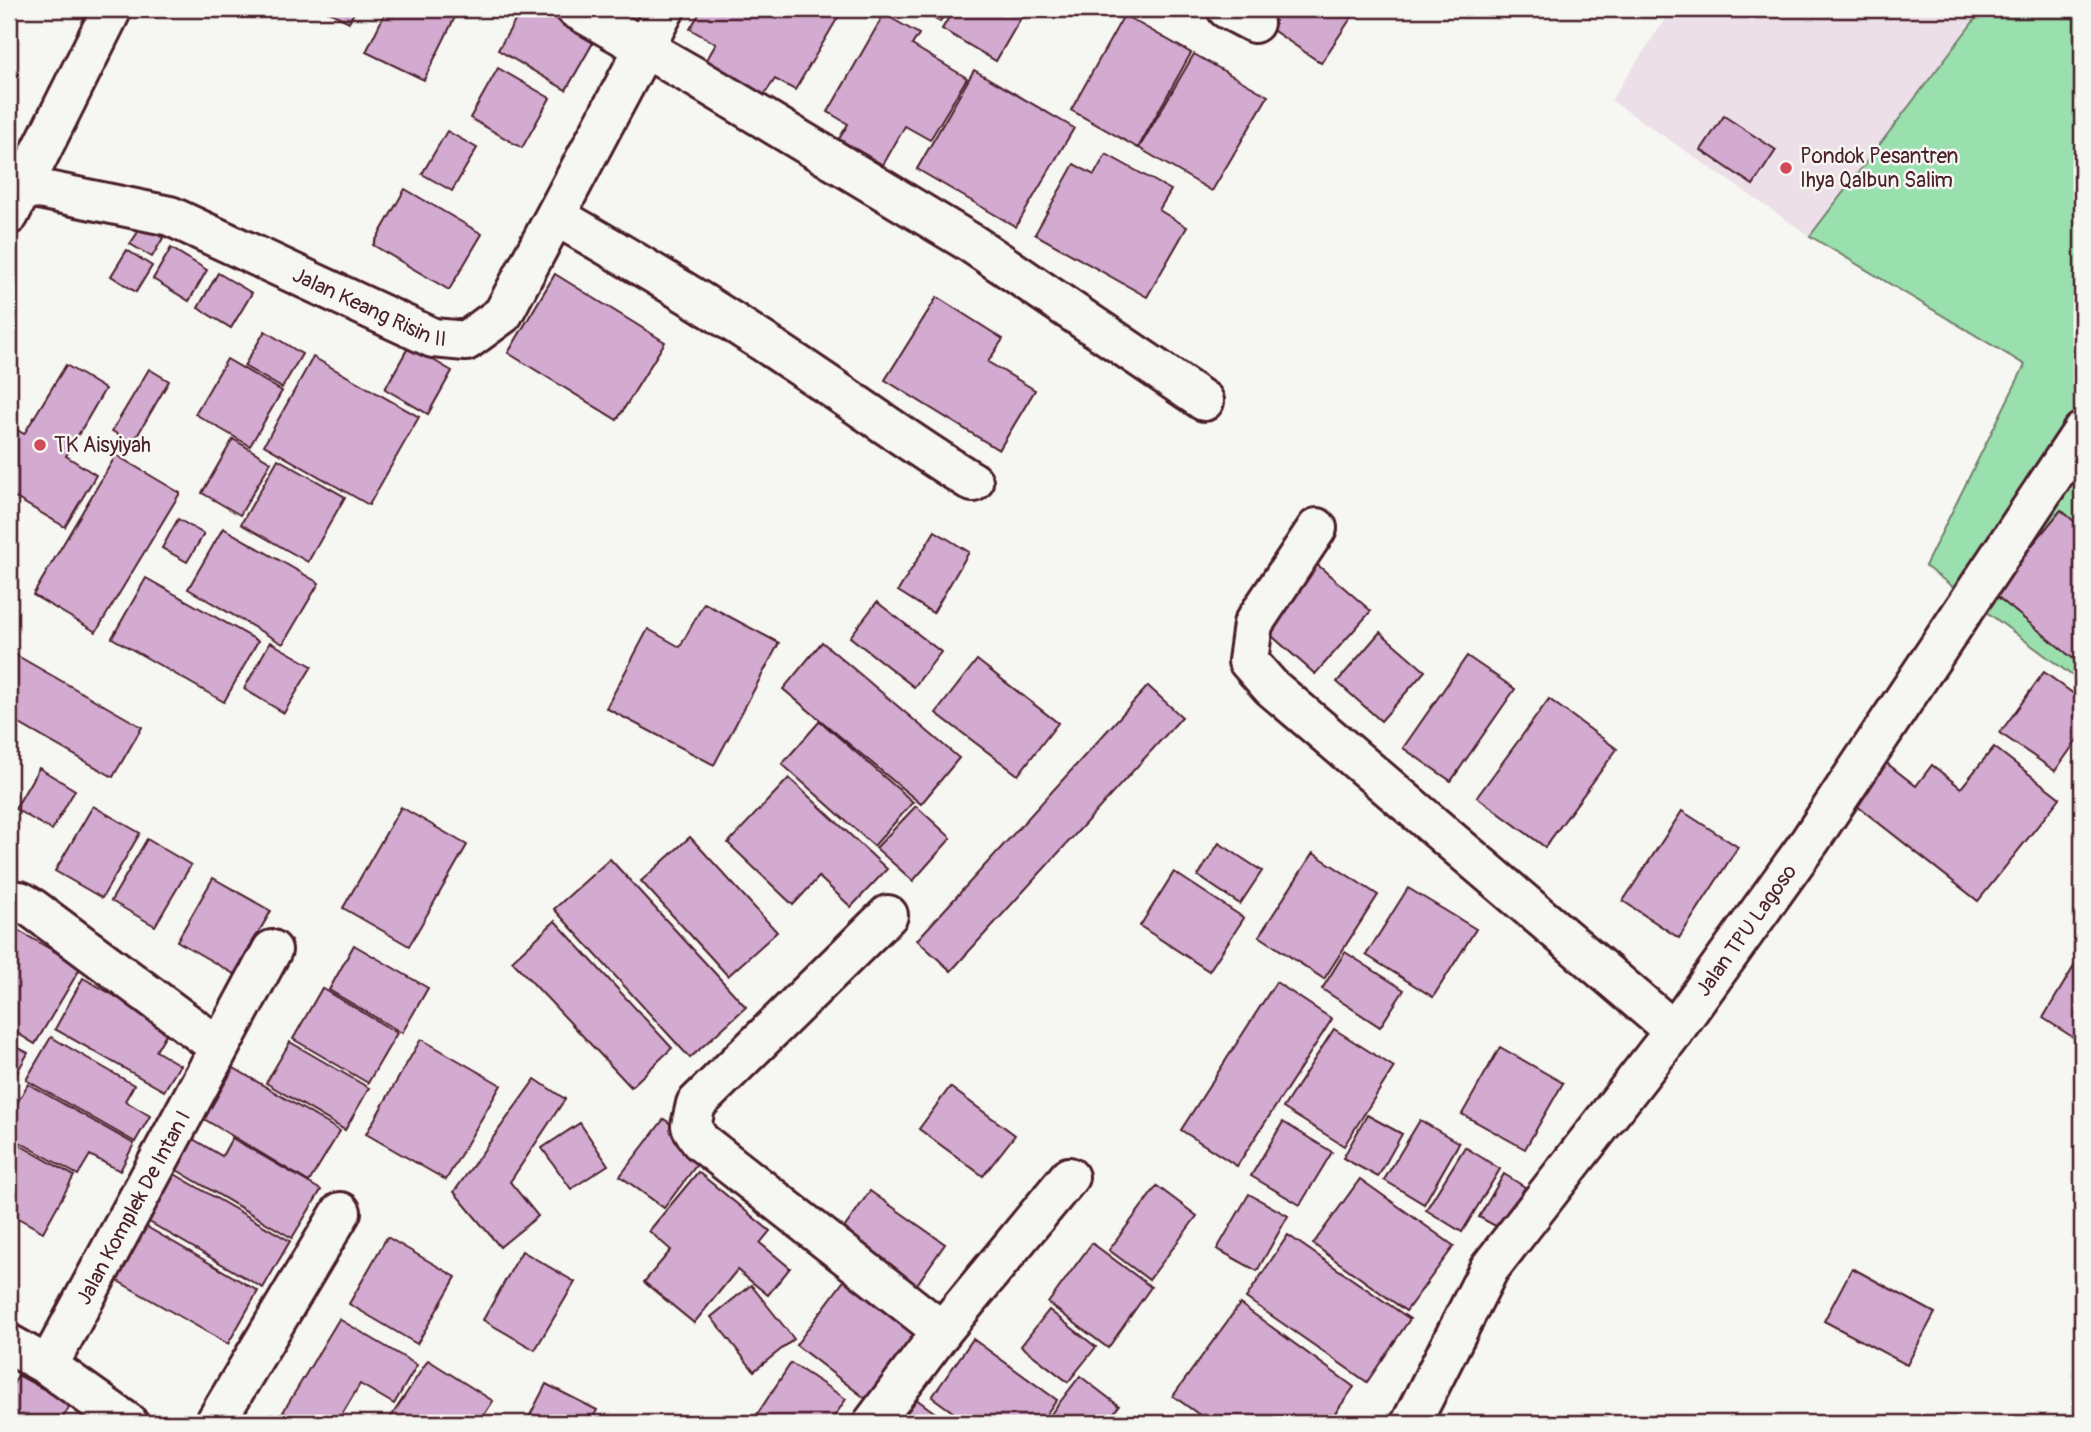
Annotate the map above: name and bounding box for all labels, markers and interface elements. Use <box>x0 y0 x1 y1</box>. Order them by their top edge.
place label: Pondok Pesantren Ihya Qalbun Salim <box>1800 143 1959 194</box>
marker: Pondok Pesantren Ihya Qalbun Salim <box>1778 160 1794 176</box>
street label: Jalan Keang Risin II <box>288 262 448 353</box>
place label: TK Aisyiyah <box>54 432 151 459</box>
marker: TK Aisyiyah <box>32 437 48 453</box>
street label: Jalan TPU Lagoso <box>1690 859 1803 1002</box>
street label: Jalan Komplek De Intan I <box>71 1106 197 1310</box>

